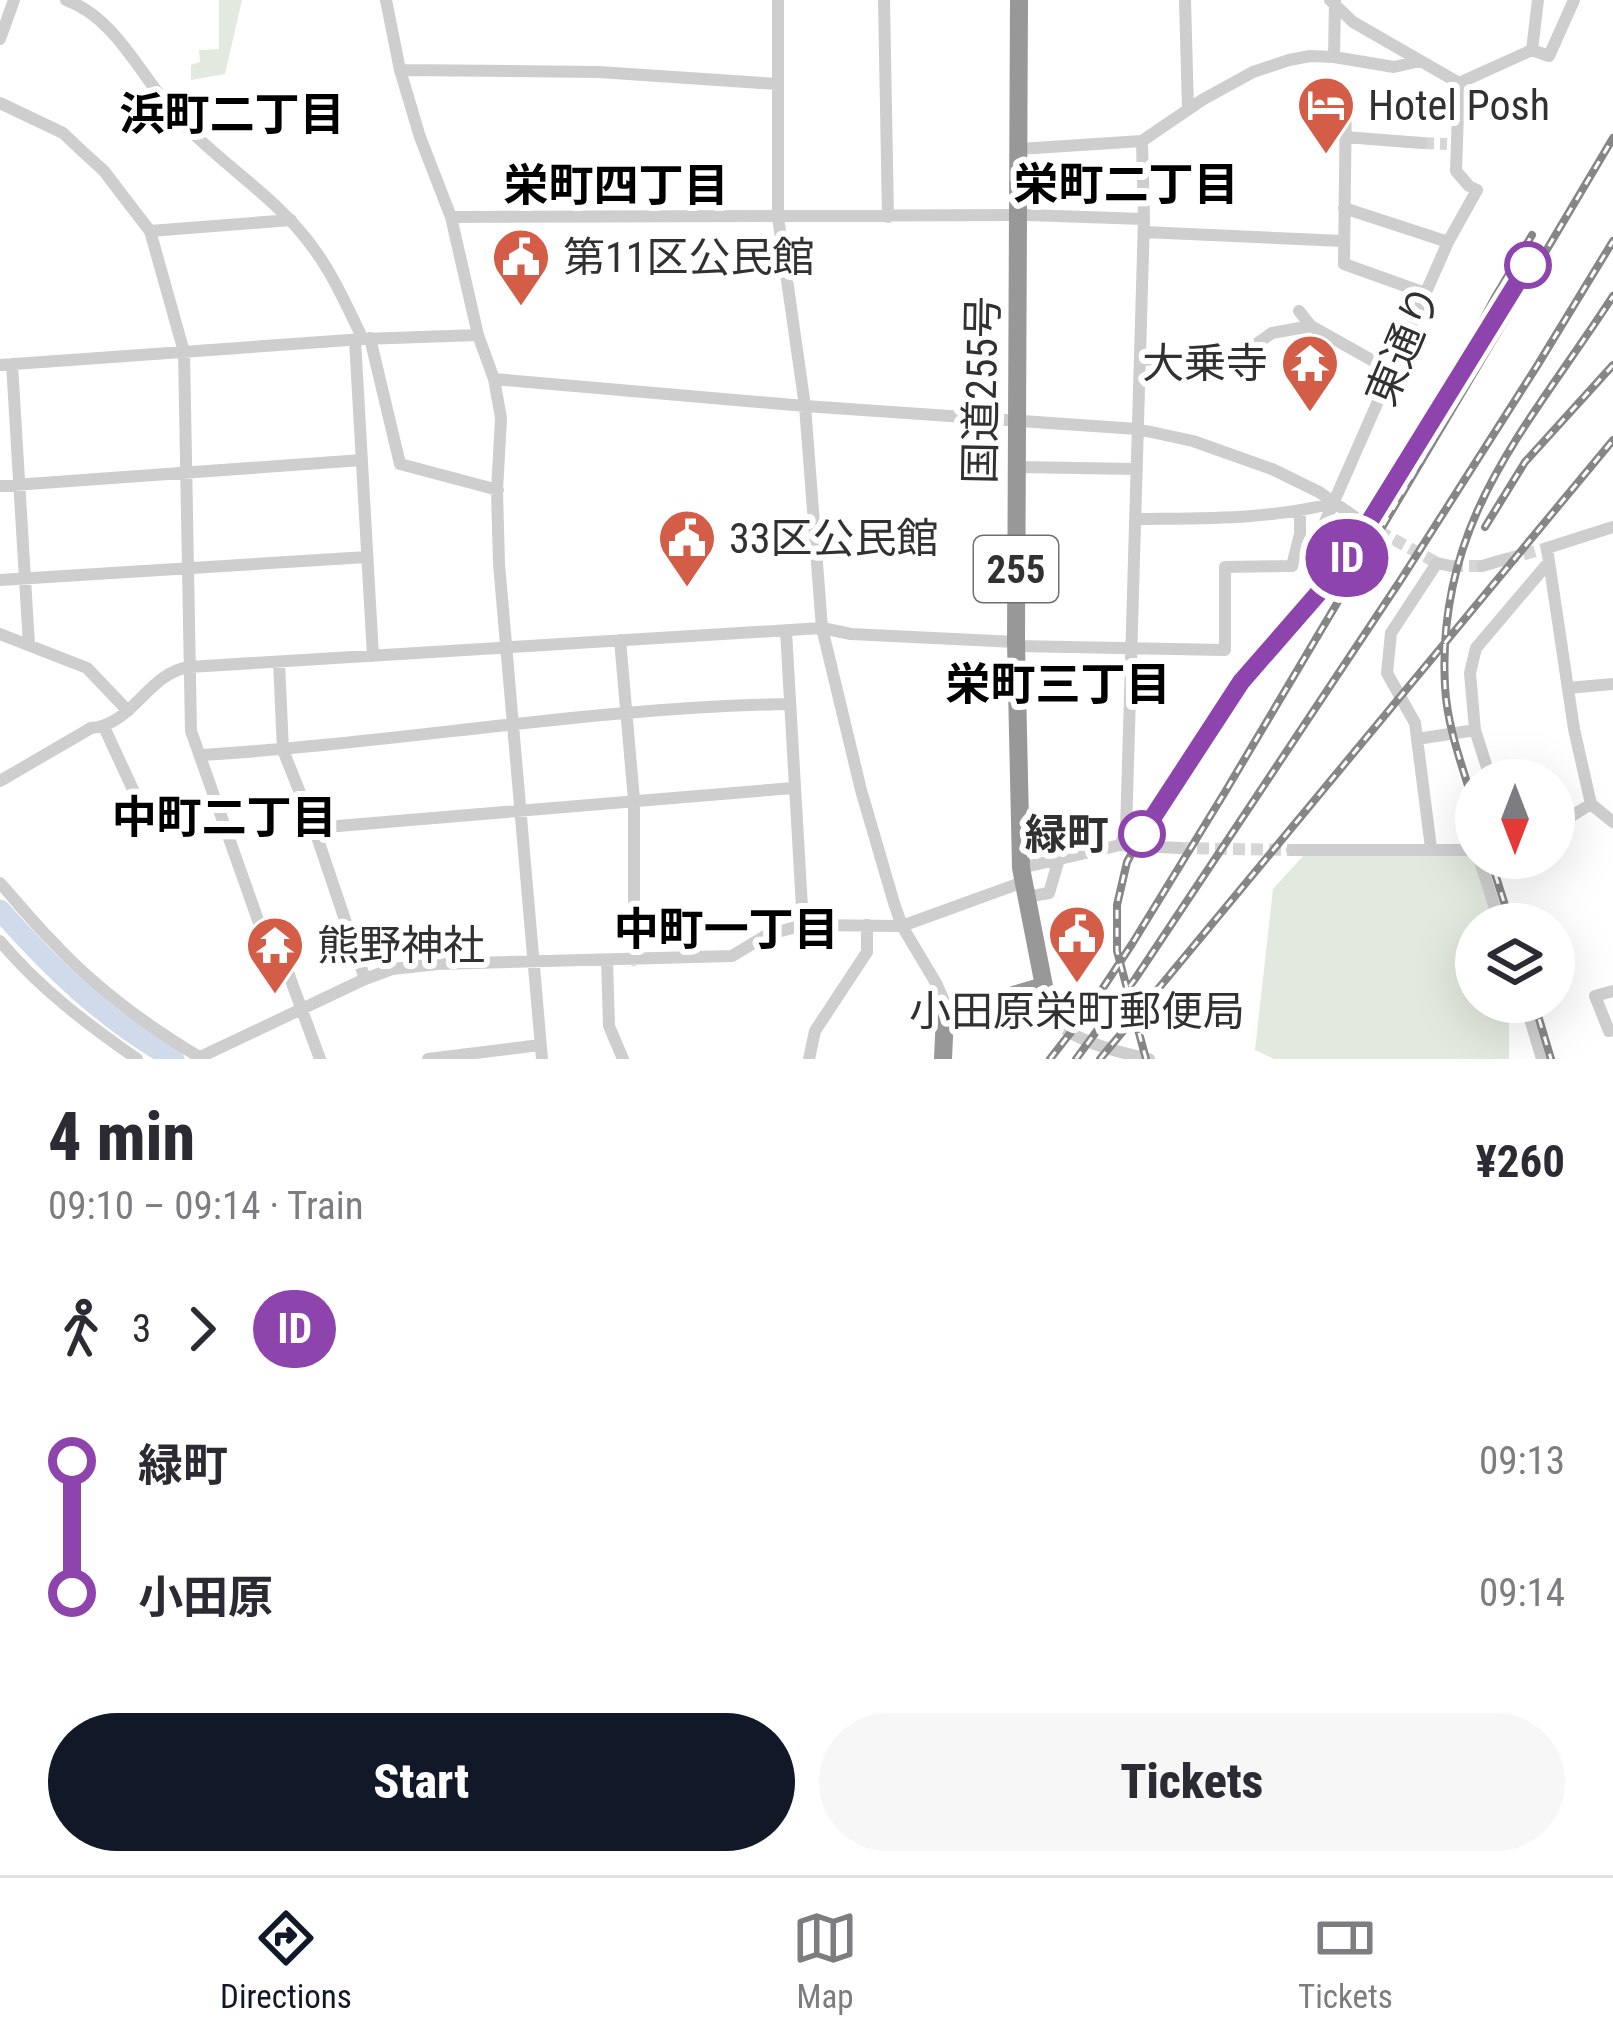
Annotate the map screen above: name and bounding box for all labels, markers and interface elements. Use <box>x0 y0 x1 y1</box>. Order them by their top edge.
hotel icon: Hotel Posh <box>1295 74 1357 156</box>
place label: Hotel Posh <box>1368 81 1550 130</box>
district label: 浜町二丁目 <box>119 88 345 141</box>
district label: 栄町二丁目 <box>1013 158 1239 211</box>
district label: 栄町四丁目 <box>503 159 729 212</box>
public building icon: 第11区公民館 <box>490 226 552 308</box>
place label: 第11区公民館 <box>563 233 814 282</box>
unlabelled marker <box>1506 243 1550 287</box>
street label: 東通り <box>1356 278 1451 413</box>
street label: 国道255号 <box>955 295 1008 485</box>
temple icon: 大乗寺 <box>1279 332 1341 414</box>
place label: 大乗寺 <box>1142 339 1268 388</box>
public building icon: 33区公民館 <box>656 507 718 589</box>
place label: 33区公民館 <box>729 514 938 563</box>
line badge: ID <box>1293 519 1401 597</box>
text: ID <box>1329 533 1365 582</box>
road number: 255 <box>974 536 1058 602</box>
district label: 栄町三丁目 <box>945 658 1171 711</box>
north arrow <box>1455 759 1575 879</box>
map controls <box>1455 759 1575 1023</box>
district label: 中町二丁目 <box>111 791 337 844</box>
place label: 緑町 <box>1025 810 1109 859</box>
marker: 緑町 <box>1120 812 1164 856</box>
district label: 中町一丁目 <box>613 903 839 956</box>
public building icon: 小田原栄町郵便局 <box>1046 903 1108 985</box>
button: layers <box>1455 903 1575 1023</box>
temple icon: 熊野神社 <box>244 914 306 996</box>
place label: 熊野神社 <box>317 921 485 970</box>
place label: 小田原栄町郵便局 <box>909 987 1245 1036</box>
text: 4 min <box>48 1099 195 1176</box>
text: ¥260 <box>1475 1135 1565 1188</box>
text: 09:10 – 09:14 · Train <box>48 1183 364 1229</box>
icon: walk <box>48 1296 114 1362</box>
icon: forward <box>169 1296 235 1362</box>
text: ID <box>277 1304 312 1353</box>
text: 3 <box>132 1306 151 1352</box>
text: 09:13 <box>1479 1438 1565 1484</box>
text: 緑町 <box>138 1439 228 1492</box>
text: 09:14 <box>1479 1570 1565 1616</box>
text: 小田原 <box>138 1571 273 1624</box>
button: Start <box>48 1713 795 1851</box>
button: Tickets <box>819 1713 1565 1851</box>
tab: Directions <box>220 1905 352 2016</box>
tab: Map <box>792 1905 858 2016</box>
tab: Tickets <box>1298 1905 1393 2016</box>

